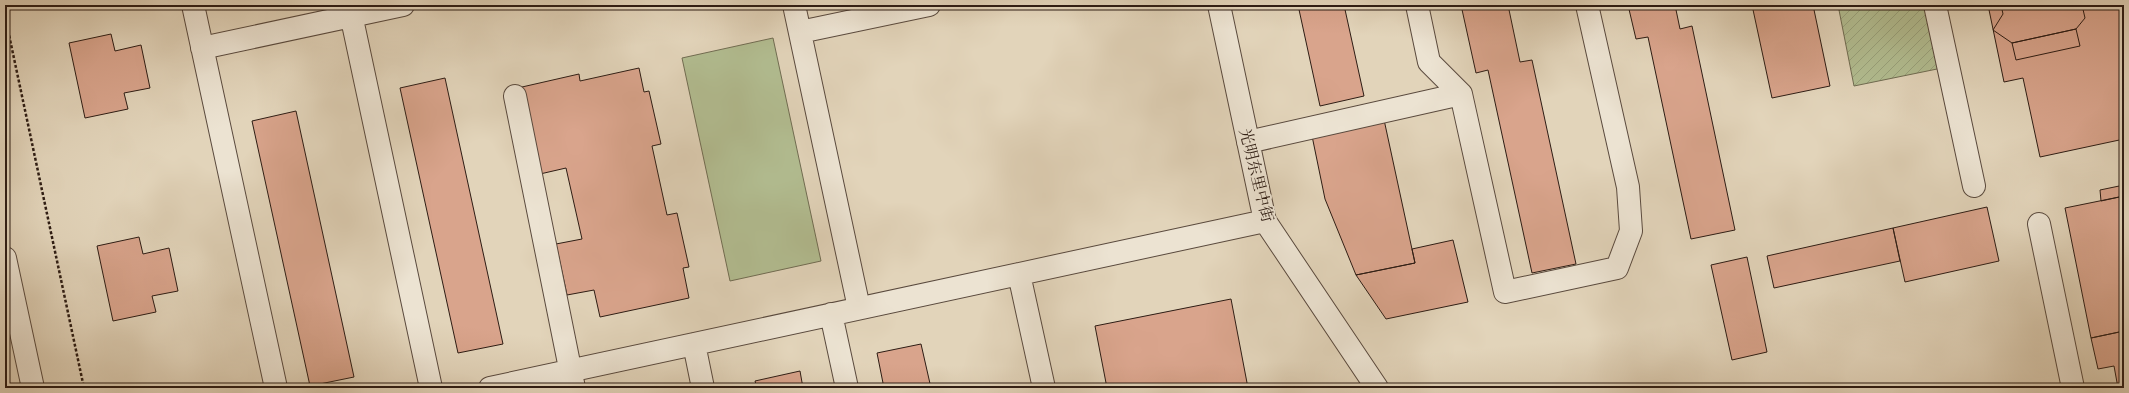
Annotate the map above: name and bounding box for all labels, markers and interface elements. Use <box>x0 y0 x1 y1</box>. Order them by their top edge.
street label: 光明东里中街 <box>1234 126 1276 224</box>

